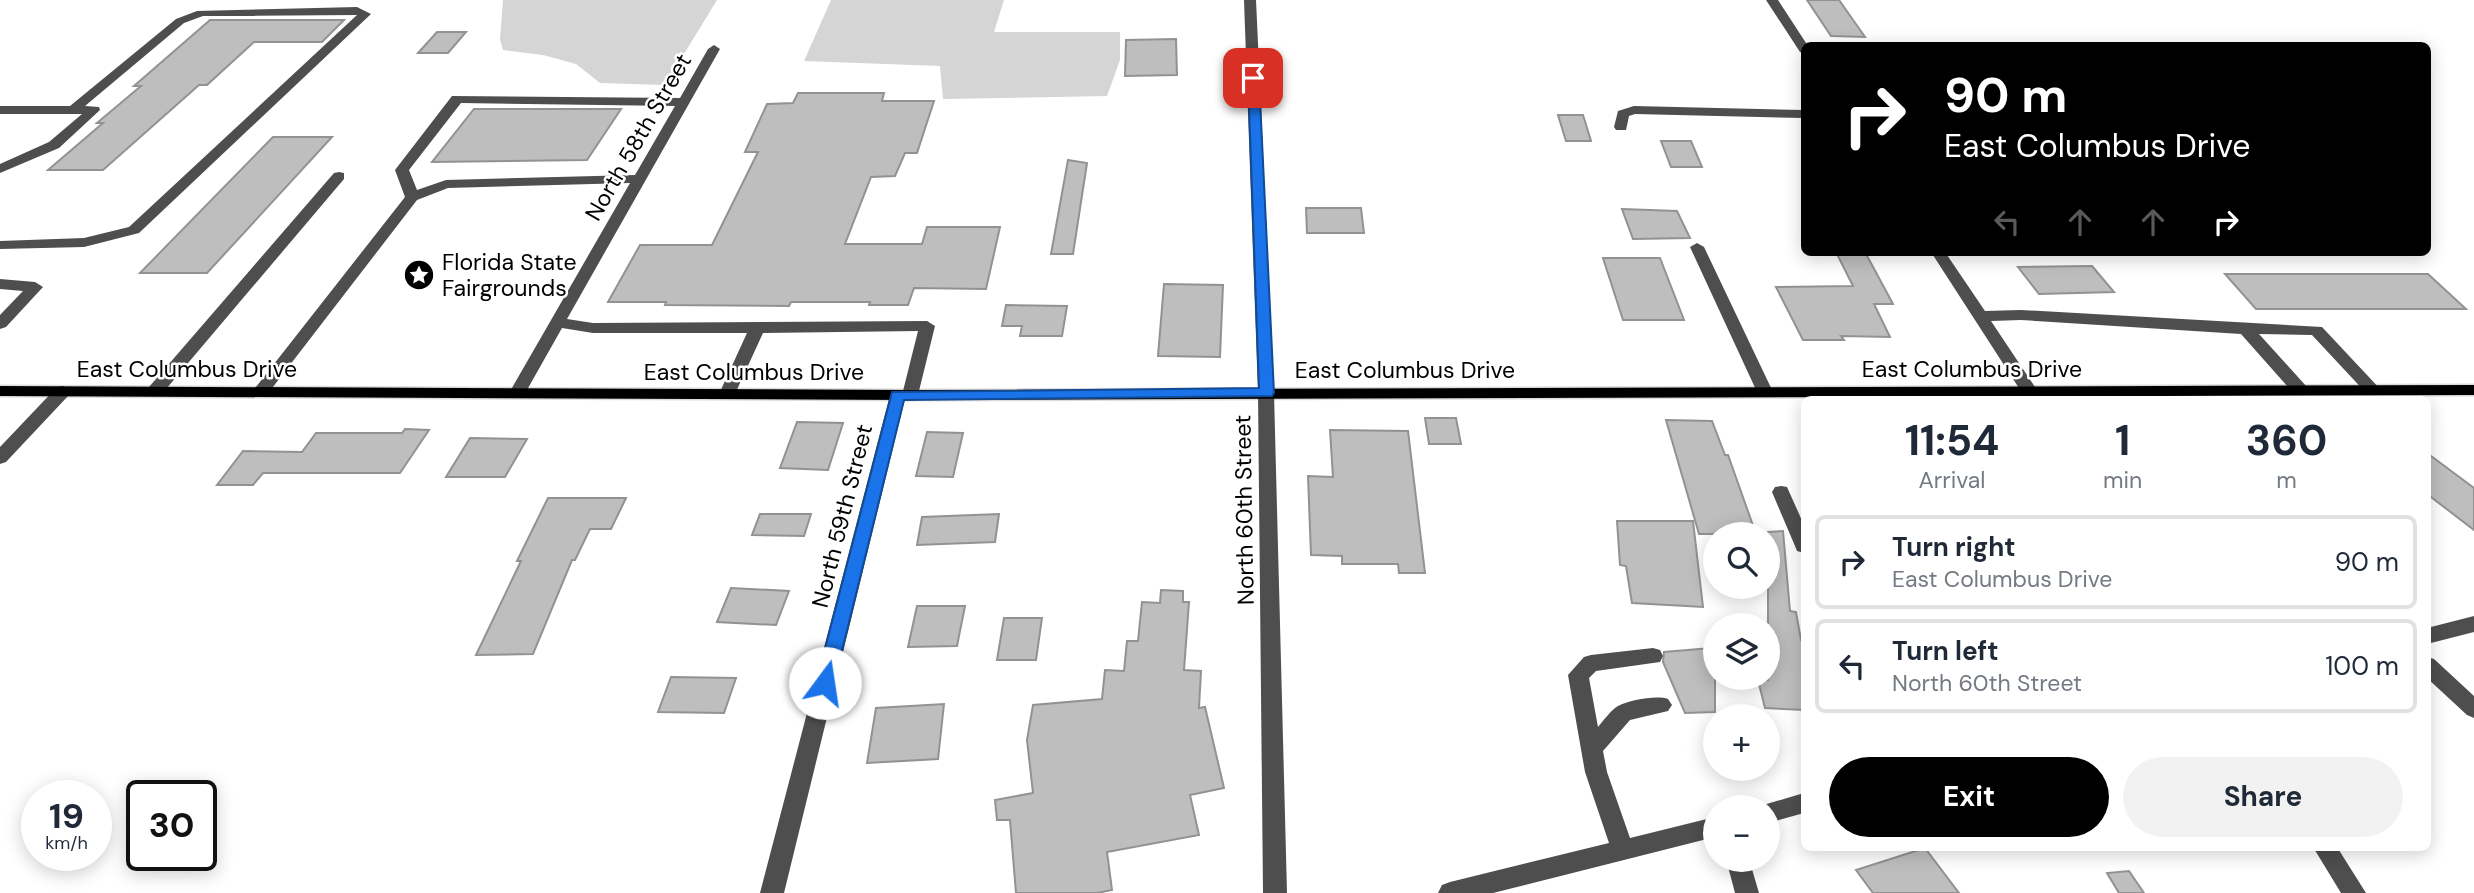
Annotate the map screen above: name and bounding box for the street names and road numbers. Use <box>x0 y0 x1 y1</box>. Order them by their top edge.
street label: North 58th Street <box>578 48 698 226</box>
street label: East Columbus Drive <box>77 354 297 384</box>
street label: East Columbus Drive <box>1862 354 2082 384</box>
street label: East Columbus Drive <box>1295 355 1515 385</box>
street label: East Columbus Drive <box>644 357 864 387</box>
street label: North 60th Street <box>1227 415 1261 605</box>
street label: North 59th Street <box>805 421 879 611</box>

